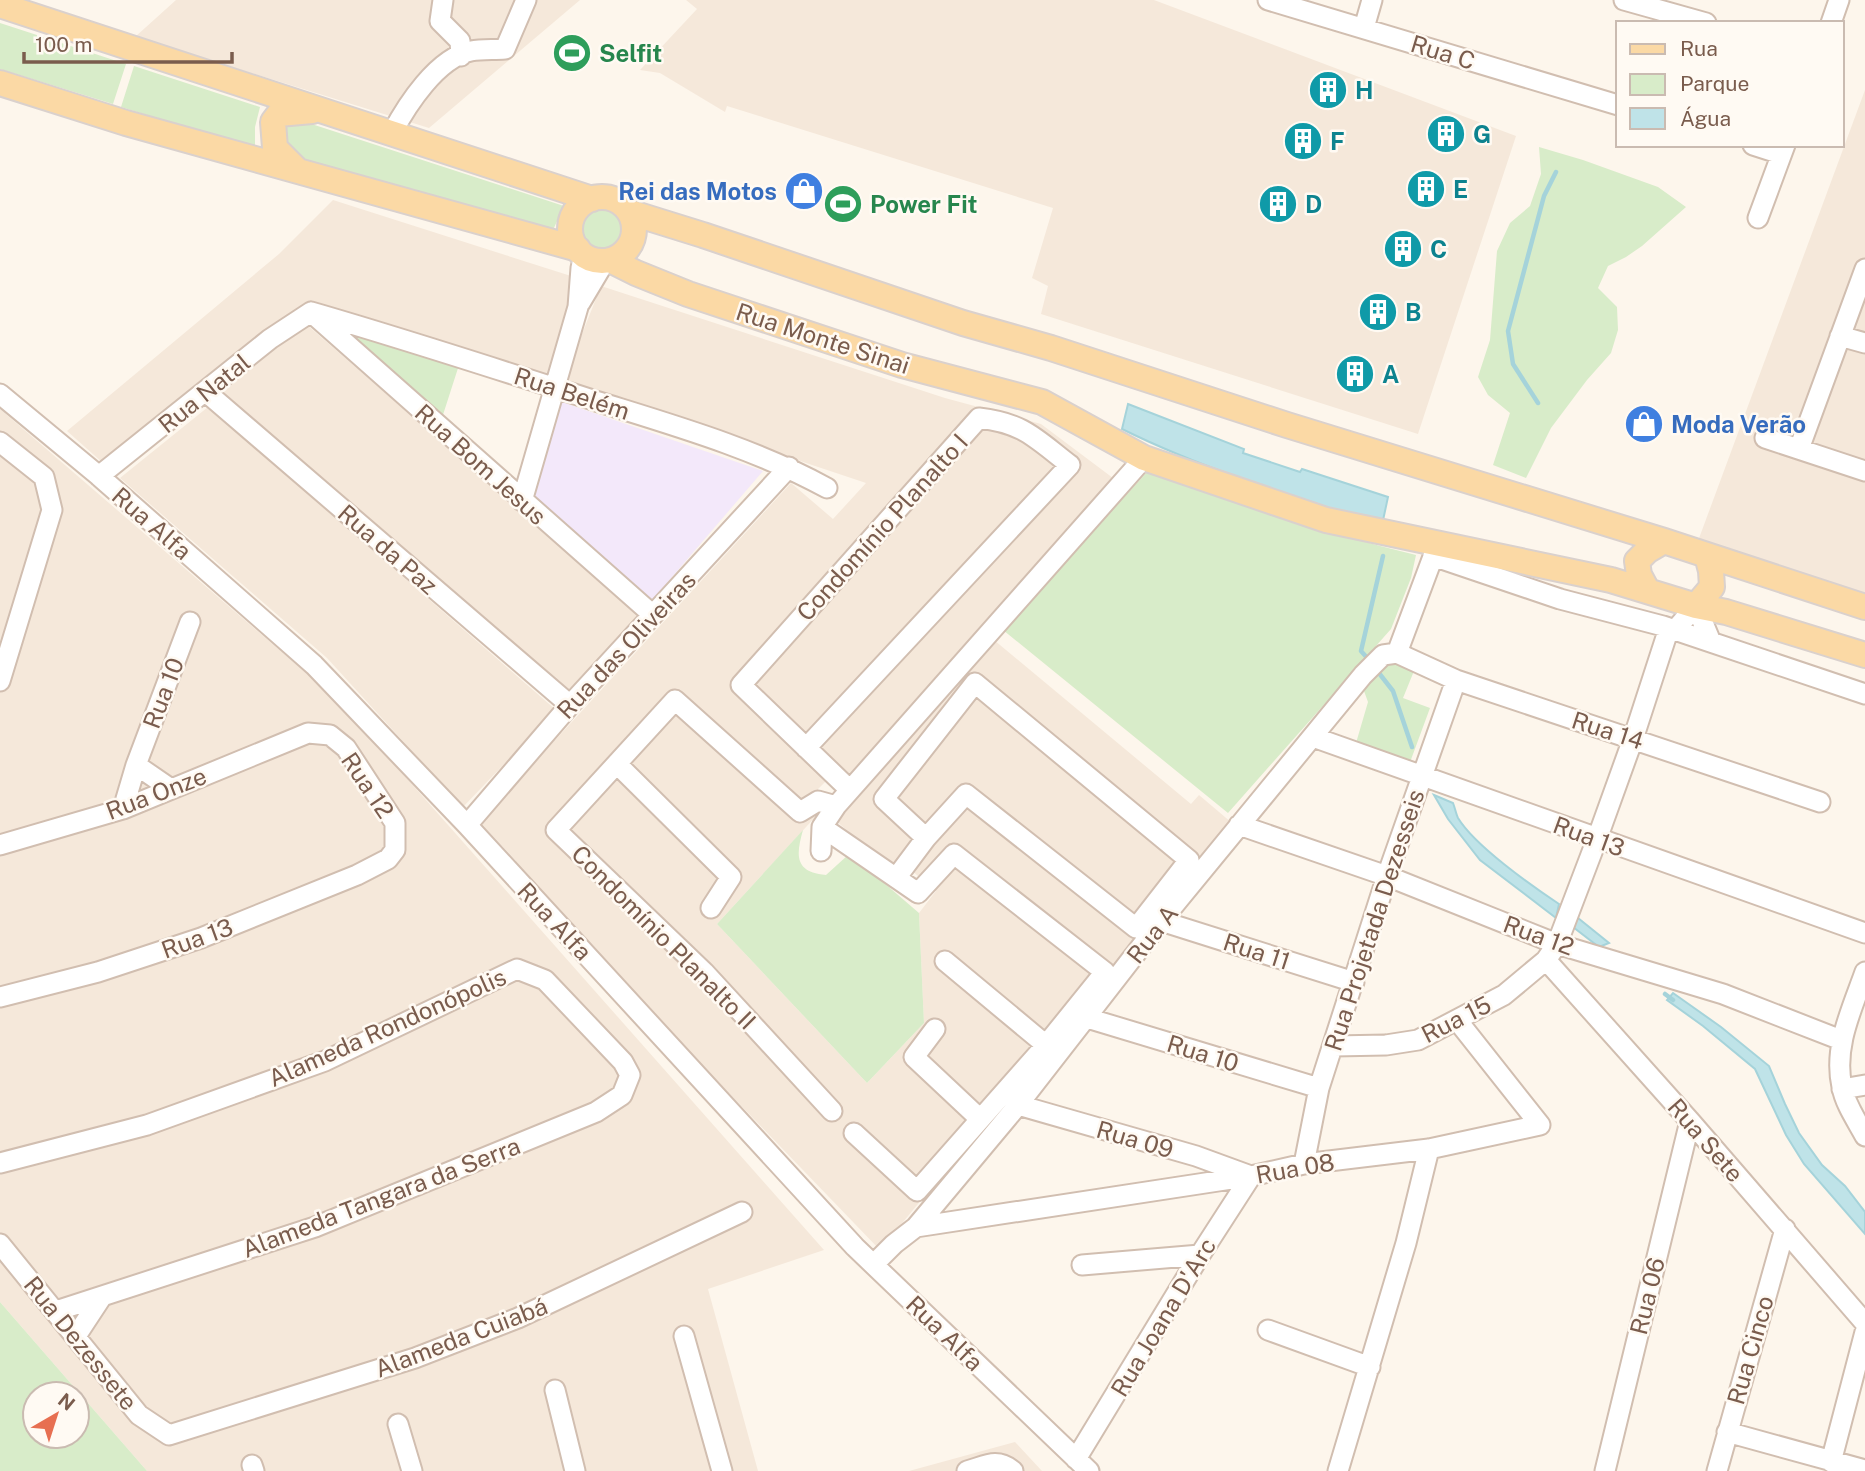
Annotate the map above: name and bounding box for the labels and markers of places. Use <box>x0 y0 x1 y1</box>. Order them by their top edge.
sports icon: Selfit <box>551 32 593 74</box>
place label: Selfit <box>599 39 662 67</box>
building icon: H <box>1307 69 1349 111</box>
place label: H <box>1355 76 1373 104</box>
building icon: G <box>1425 113 1467 155</box>
building icon: F <box>1282 120 1324 162</box>
place label: G <box>1473 120 1491 148</box>
place label: F <box>1330 127 1345 155</box>
building icon: E <box>1405 168 1447 210</box>
shop icon: Rei das Motos <box>783 170 825 212</box>
place label: E <box>1453 175 1468 203</box>
place label: Rei das Motos <box>618 177 777 205</box>
sports icon: Power Fit <box>822 183 864 225</box>
building icon: D <box>1257 183 1299 225</box>
place label: Power Fit <box>870 190 978 218</box>
place label: D <box>1305 190 1322 218</box>
building icon: C <box>1382 228 1424 270</box>
place label: C <box>1430 235 1447 263</box>
building icon: B <box>1357 291 1399 333</box>
place label: B <box>1405 298 1421 326</box>
building icon: A <box>1334 353 1376 395</box>
place label: A <box>1382 360 1399 388</box>
shop icon: Moda Verão <box>1623 403 1665 445</box>
place label: Moda Verão <box>1671 410 1806 438</box>

